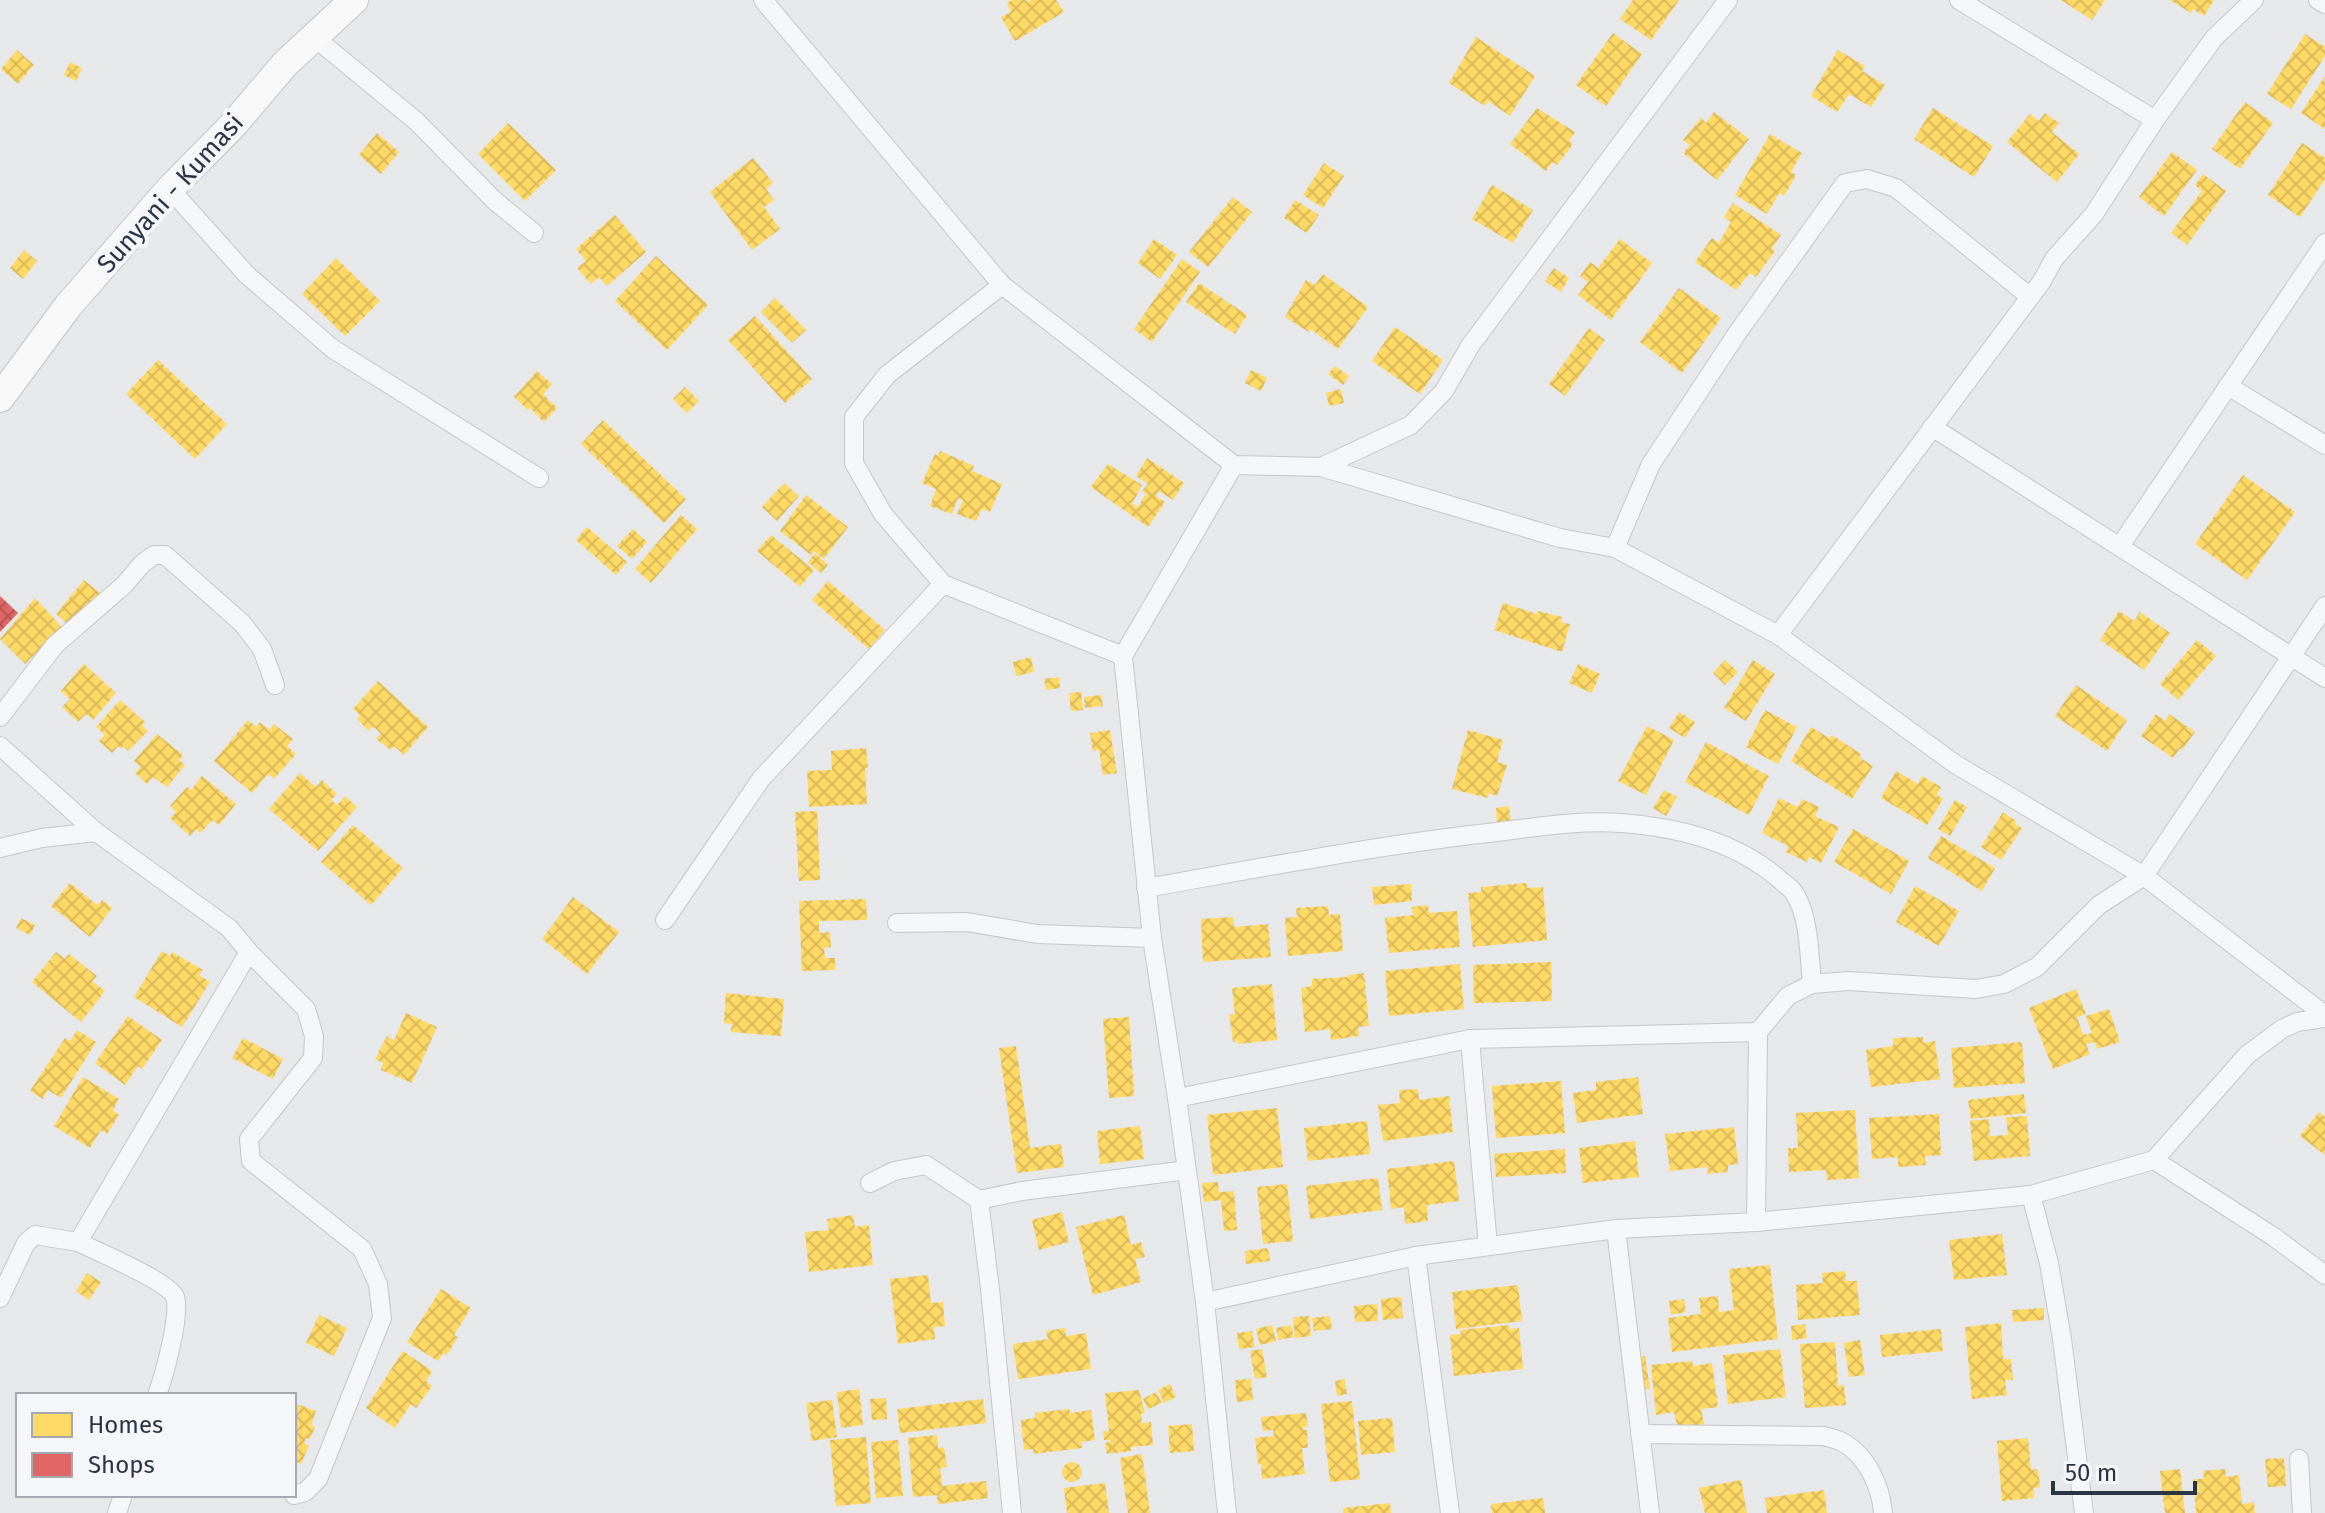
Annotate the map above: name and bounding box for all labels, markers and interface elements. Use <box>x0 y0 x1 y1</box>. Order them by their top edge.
street label: Sunyani - Kumasi <box>91 107 250 279</box>
legend <box>16 1393 296 1497</box>
text: Homes <box>88 1411 163 1439</box>
scale bar <box>2053 1445 2195 1495</box>
text: Shops <box>88 1451 155 1479</box>
text: 50 m <box>2065 1459 2117 1487</box>

